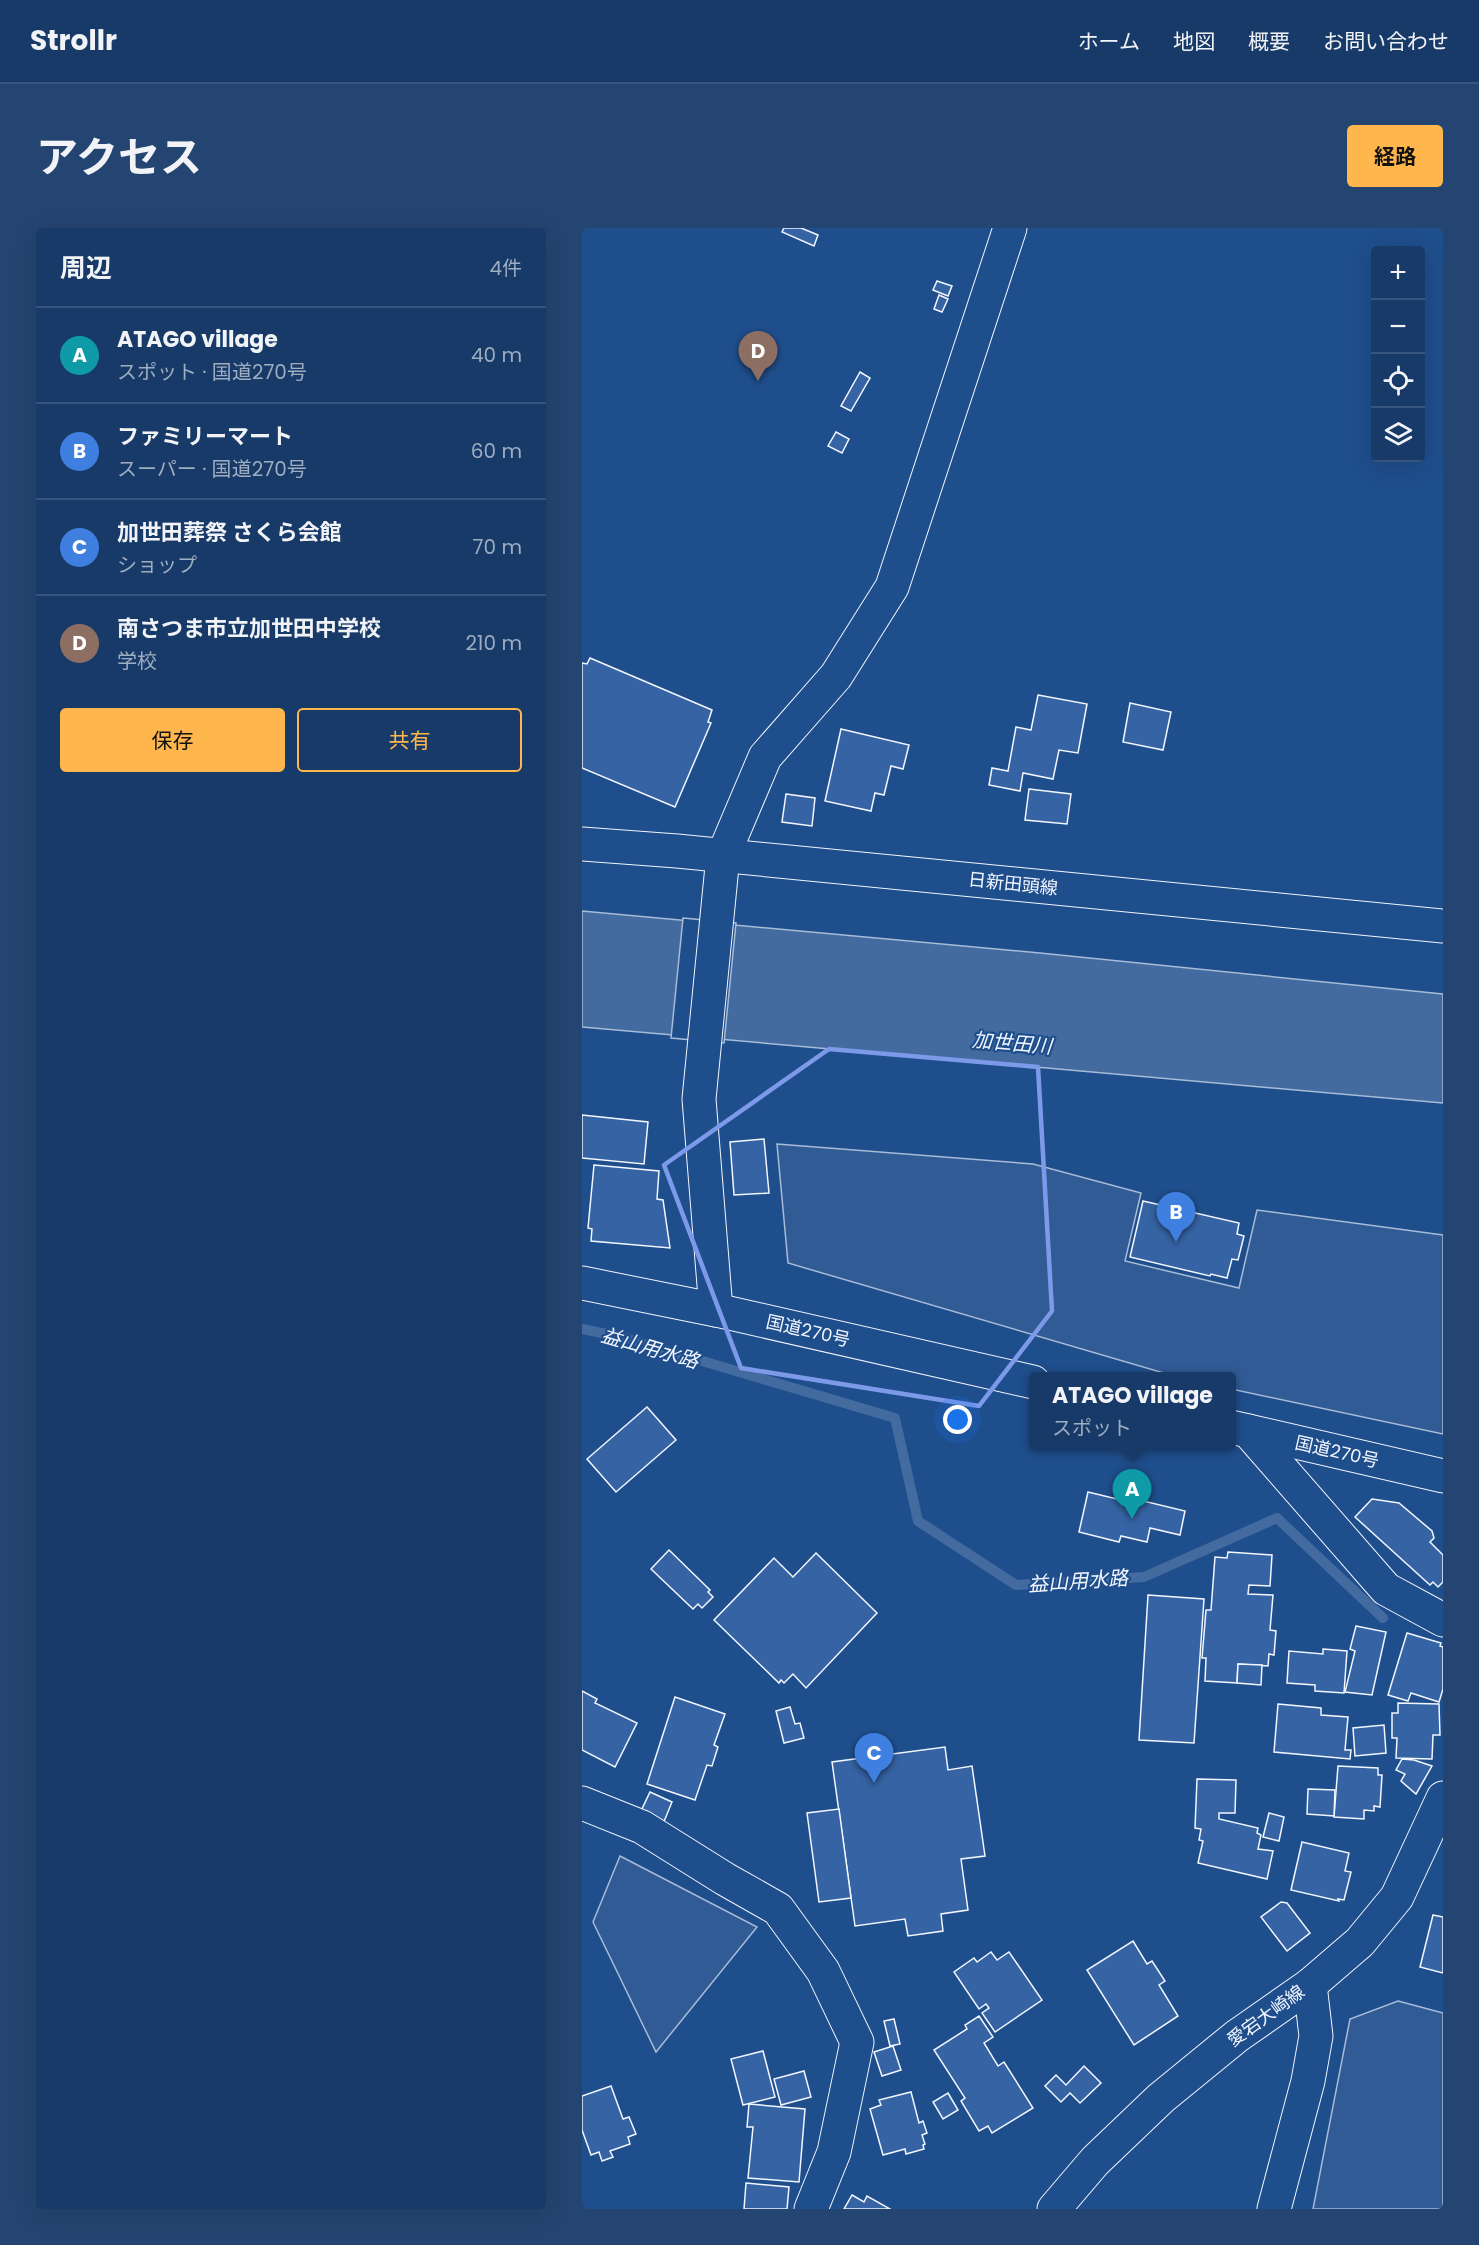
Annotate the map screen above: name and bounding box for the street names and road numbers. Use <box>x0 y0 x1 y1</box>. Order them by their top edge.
street label: 日新田頭線 <box>967 866 1059 901</box>
street label: 国道270号 <box>764 1309 853 1352</box>
street label: 国道270号 <box>1293 1430 1382 1473</box>
street label: 愛宕大崎線 <box>1222 1979 1309 2052</box>

